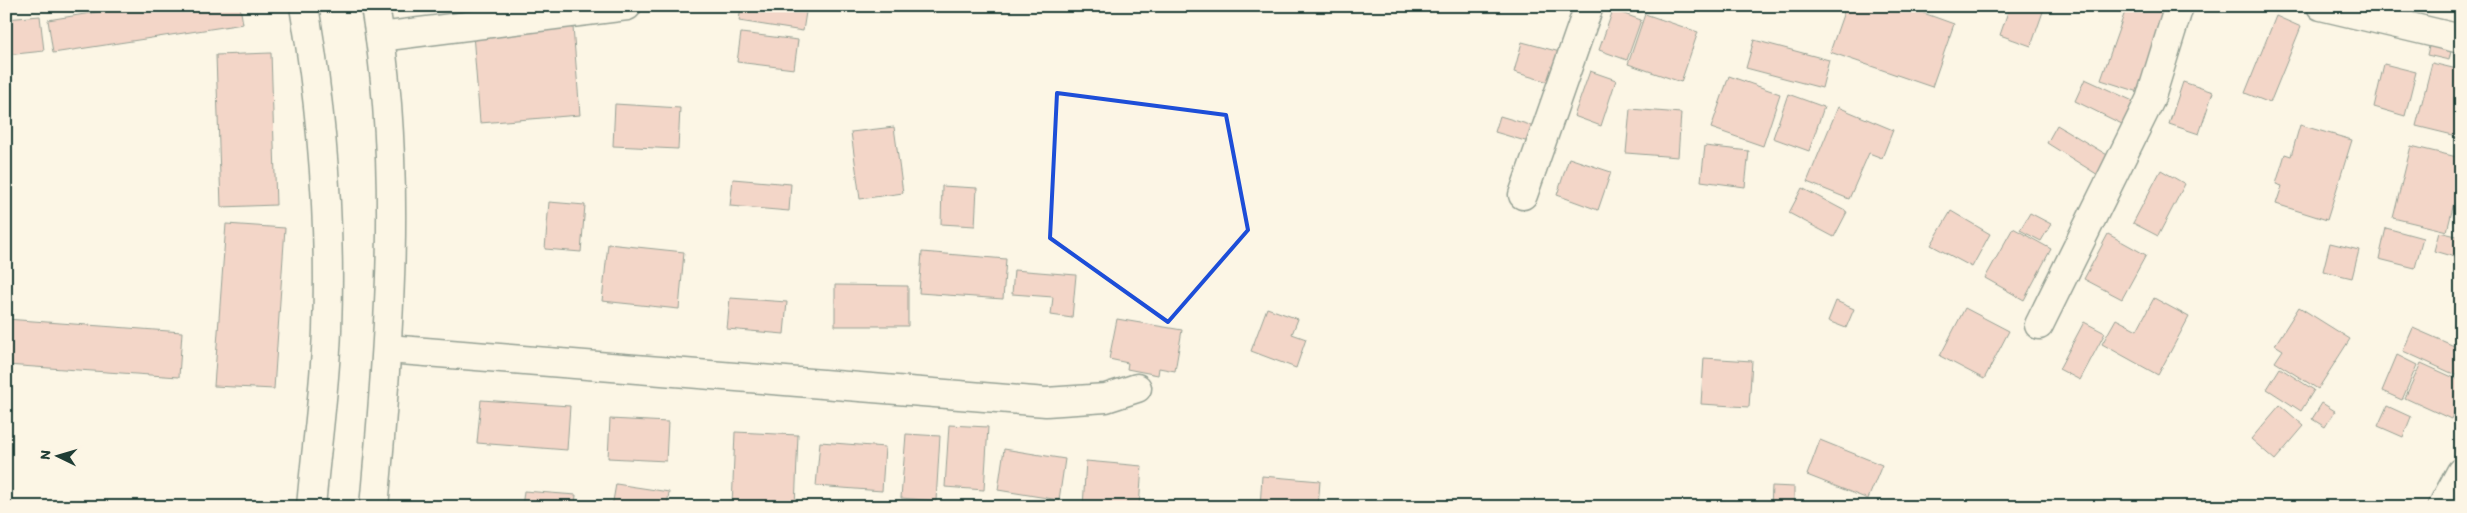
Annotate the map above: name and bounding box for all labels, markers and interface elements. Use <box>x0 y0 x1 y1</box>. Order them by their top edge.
north arrow <box>32 430 82 480</box>
text: N <box>37 449 54 460</box>

